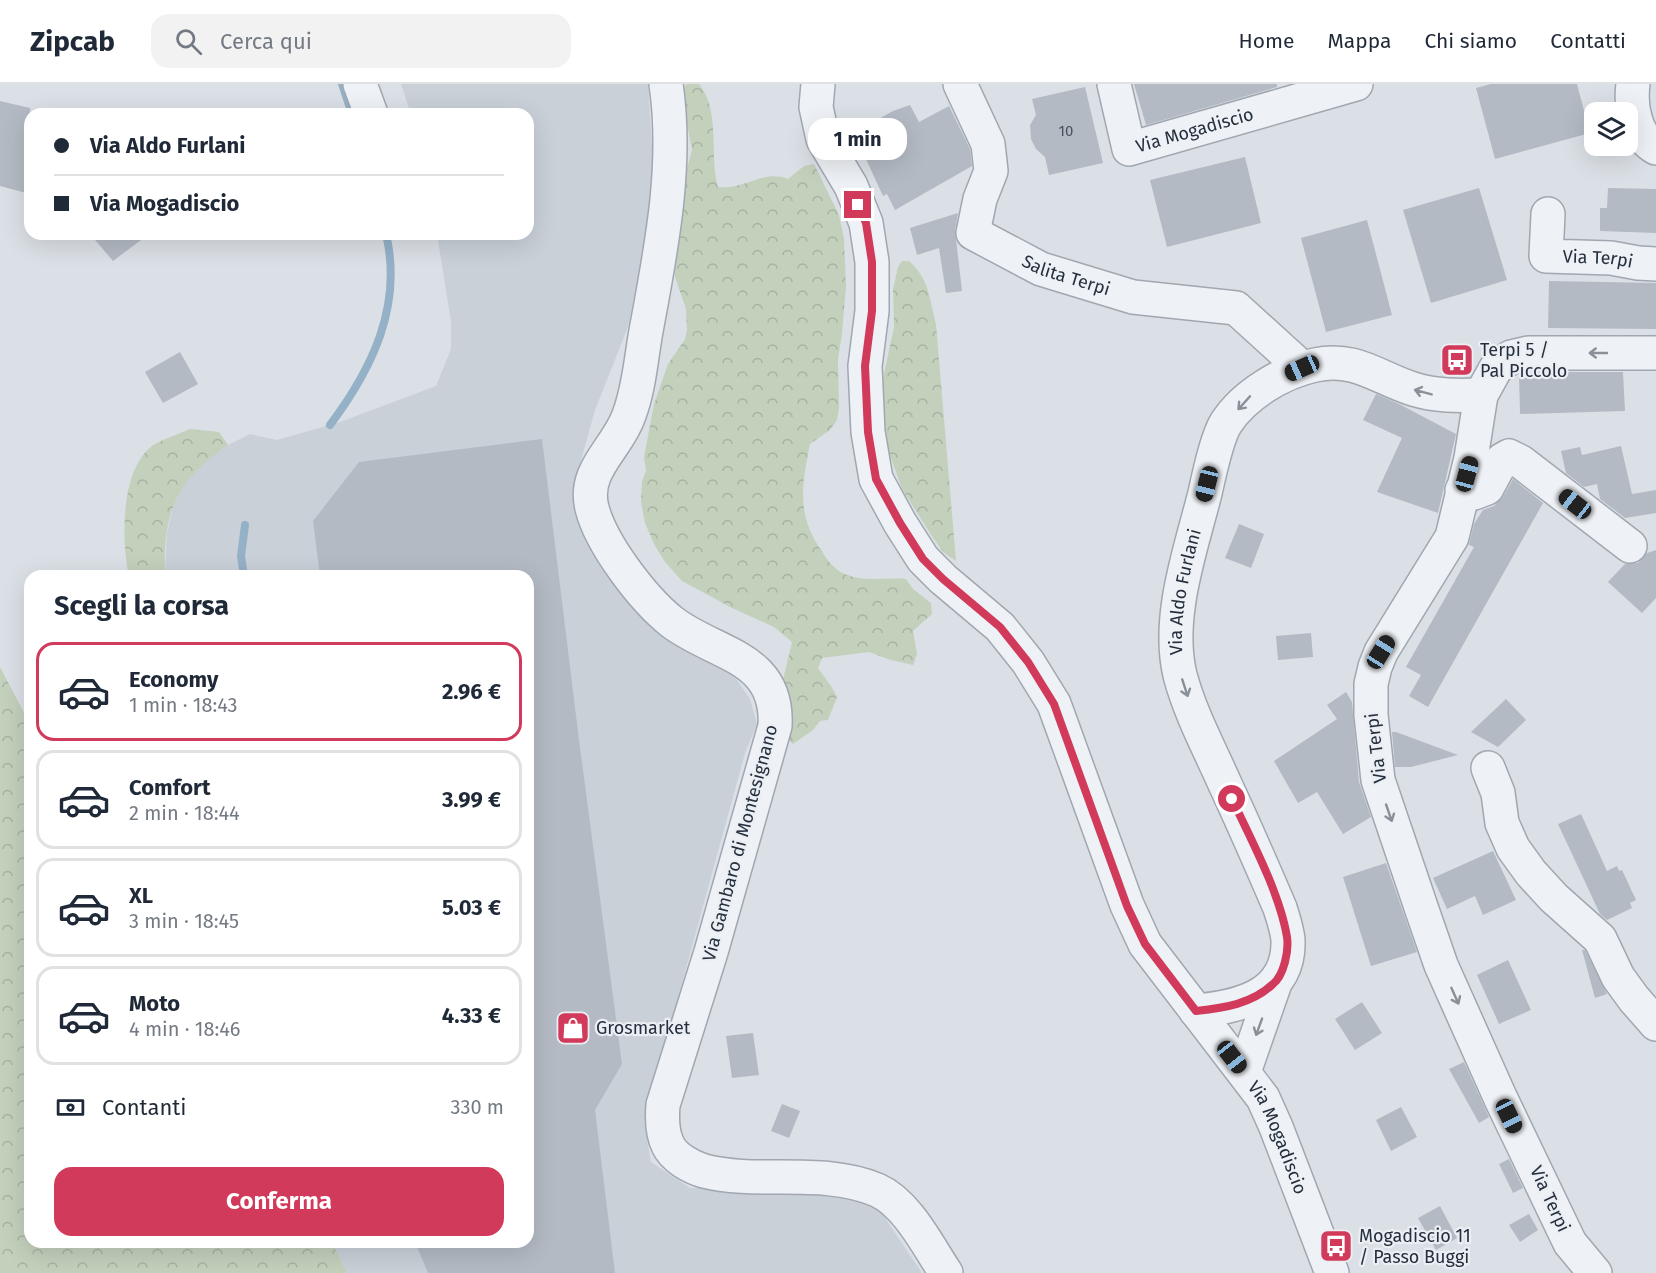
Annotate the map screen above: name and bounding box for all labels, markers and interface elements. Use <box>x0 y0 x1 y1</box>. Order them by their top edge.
search box <box>151 14 571 68</box>
text: Zipcab <box>30 25 115 58</box>
icon: search <box>172 25 205 58</box>
text: Cerca qui <box>220 28 312 55</box>
text: Home <box>1238 28 1294 54</box>
text: Mappa <box>1327 28 1391 54</box>
text: Chi siamo <box>1424 28 1517 54</box>
text: Contatti <box>1550 28 1626 54</box>
map controls <box>1584 102 1638 156</box>
button: layers <box>1584 102 1638 156</box>
street label: Via Mogadiscio <box>1133 103 1256 157</box>
callout: 1 min <box>808 118 908 160</box>
house number: 10 <box>1059 122 1073 140</box>
text: 1 min <box>833 127 882 151</box>
text: Via Aldo Furlani <box>90 132 245 159</box>
text: Via Mogadiscio <box>90 190 239 217</box>
route end <box>844 191 871 218</box>
street label: Via Terpi <box>1562 246 1635 273</box>
street label: Salita Terpi <box>1018 250 1113 300</box>
place label: Terpi 5 / Pal Piccolo <box>1480 339 1567 382</box>
bus stop icon: Terpi 5 / Pal Piccolo <box>1439 342 1475 378</box>
one-way arrow <box>1588 347 1608 359</box>
car <box>1282 352 1322 384</box>
one-way arrow <box>1413 385 1432 397</box>
one-way arrow <box>1237 395 1251 410</box>
car <box>1454 454 1480 494</box>
car <box>1194 464 1220 504</box>
car <box>1555 486 1595 522</box>
street label: Via Aldo Furlani <box>1165 526 1206 656</box>
text: Scegli la corsa <box>54 590 229 622</box>
car <box>1364 632 1398 672</box>
icon: car <box>57 665 111 719</box>
text: Economy <box>129 666 218 693</box>
text: 2.96 € <box>442 678 501 705</box>
one-way arrow <box>1180 678 1191 697</box>
text: 1 min · 18:43 <box>129 693 238 717</box>
street label: Via Terpi <box>1361 712 1391 784</box>
street label: Via Gambaro di Montesignano <box>698 722 782 964</box>
icon: car <box>57 773 111 827</box>
text: Comfort <box>129 774 210 801</box>
route start <box>1218 785 1245 812</box>
text: 3.99 € <box>442 786 501 813</box>
text: 2 min · 18:44 <box>129 801 240 825</box>
one-way arrow <box>1385 803 1396 822</box>
icon: car <box>57 881 111 935</box>
text: XL <box>129 882 153 909</box>
text: 5.03 € <box>442 894 501 921</box>
text: 3 min · 18:45 <box>129 909 239 933</box>
one-way arrow <box>1450 987 1461 1005</box>
icon: car <box>57 989 111 1043</box>
text: Moto <box>129 990 180 1017</box>
text: 4.33 € <box>442 1002 501 1029</box>
shop icon: Grosmarket <box>555 1010 591 1046</box>
text: 4 min · 18:46 <box>129 1017 241 1041</box>
place label: Grosmarket <box>596 1017 691 1039</box>
one-way arrow <box>1252 1018 1263 1036</box>
car <box>1214 1037 1250 1077</box>
street label: Via Mogadiscio <box>1243 1077 1312 1197</box>
icon: cash <box>54 1091 87 1124</box>
text: Contanti <box>102 1094 186 1121</box>
text: 330 m <box>450 1095 504 1119</box>
car <box>1493 1096 1525 1136</box>
street label: Via Terpi <box>1525 1162 1575 1236</box>
button: Conferma <box>54 1167 504 1236</box>
place label: Mogadiscio 11 / Passo Buggi <box>1359 1225 1471 1268</box>
bus stop icon: Mogadiscio 11 / Passo Buggi <box>1318 1228 1354 1264</box>

